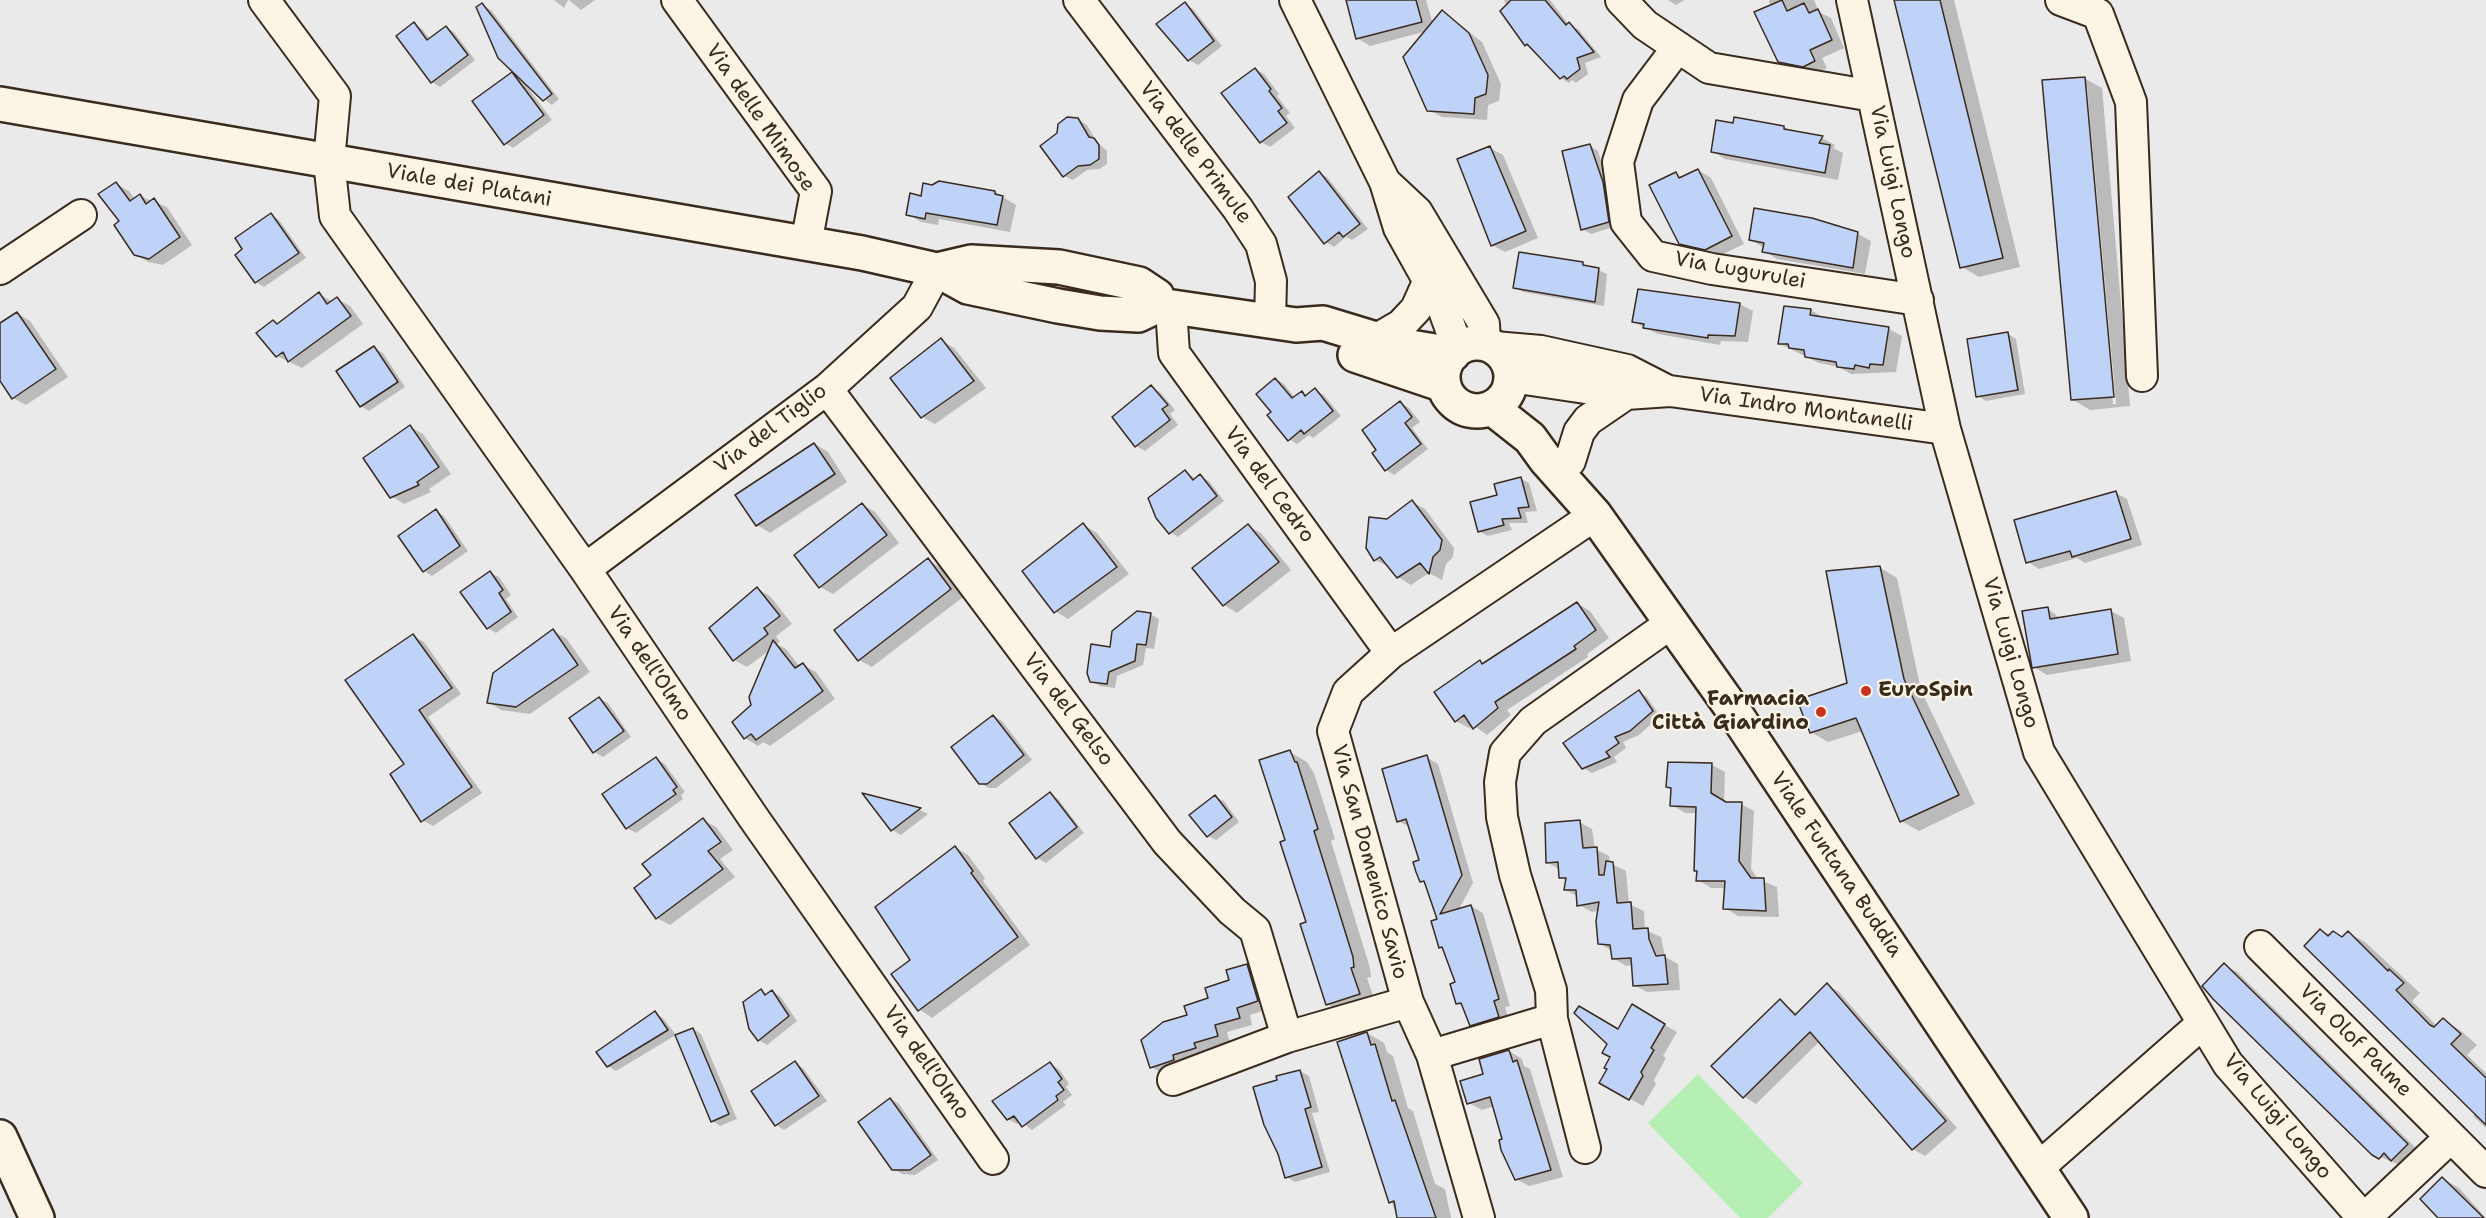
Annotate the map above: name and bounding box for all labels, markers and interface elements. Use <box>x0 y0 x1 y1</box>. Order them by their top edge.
street label: Via delle Mimose <box>700 39 820 197</box>
street label: Via delle Primule <box>1133 77 1257 229</box>
street label: Via Luigi Longo <box>1863 103 1921 261</box>
street label: Viale dei Platani <box>384 159 554 213</box>
street label: Via Lugurulei <box>1672 247 1808 295</box>
street label: Via del Tiglio <box>710 379 832 479</box>
street label: Via Indro Montanelli <box>1697 383 1915 437</box>
street label: Via del Cedro <box>1219 422 1319 548</box>
street label: Via Luigi Longo <box>1976 575 2044 731</box>
street label: Via dell'Olmo <box>601 602 697 726</box>
street label: Via del Gelso <box>1017 648 1119 772</box>
place label: EuroSpin <box>1878 678 1973 704</box>
marker: EuroSpin <box>1859 684 1873 698</box>
place label: Farmacia Città Giardino <box>1652 687 1809 737</box>
marker: Farmacia Città Giardino <box>1814 705 1828 719</box>
street label: Via San Domenico Savio <box>1326 742 1412 982</box>
street label: Viale Funtana Buddia <box>1765 768 1907 962</box>
street label: Via Olof Palme <box>2293 979 2417 1103</box>
street label: Via dell'Olmo <box>877 1001 975 1125</box>
street label: Via Luigi Longo <box>2217 1049 2337 1185</box>

